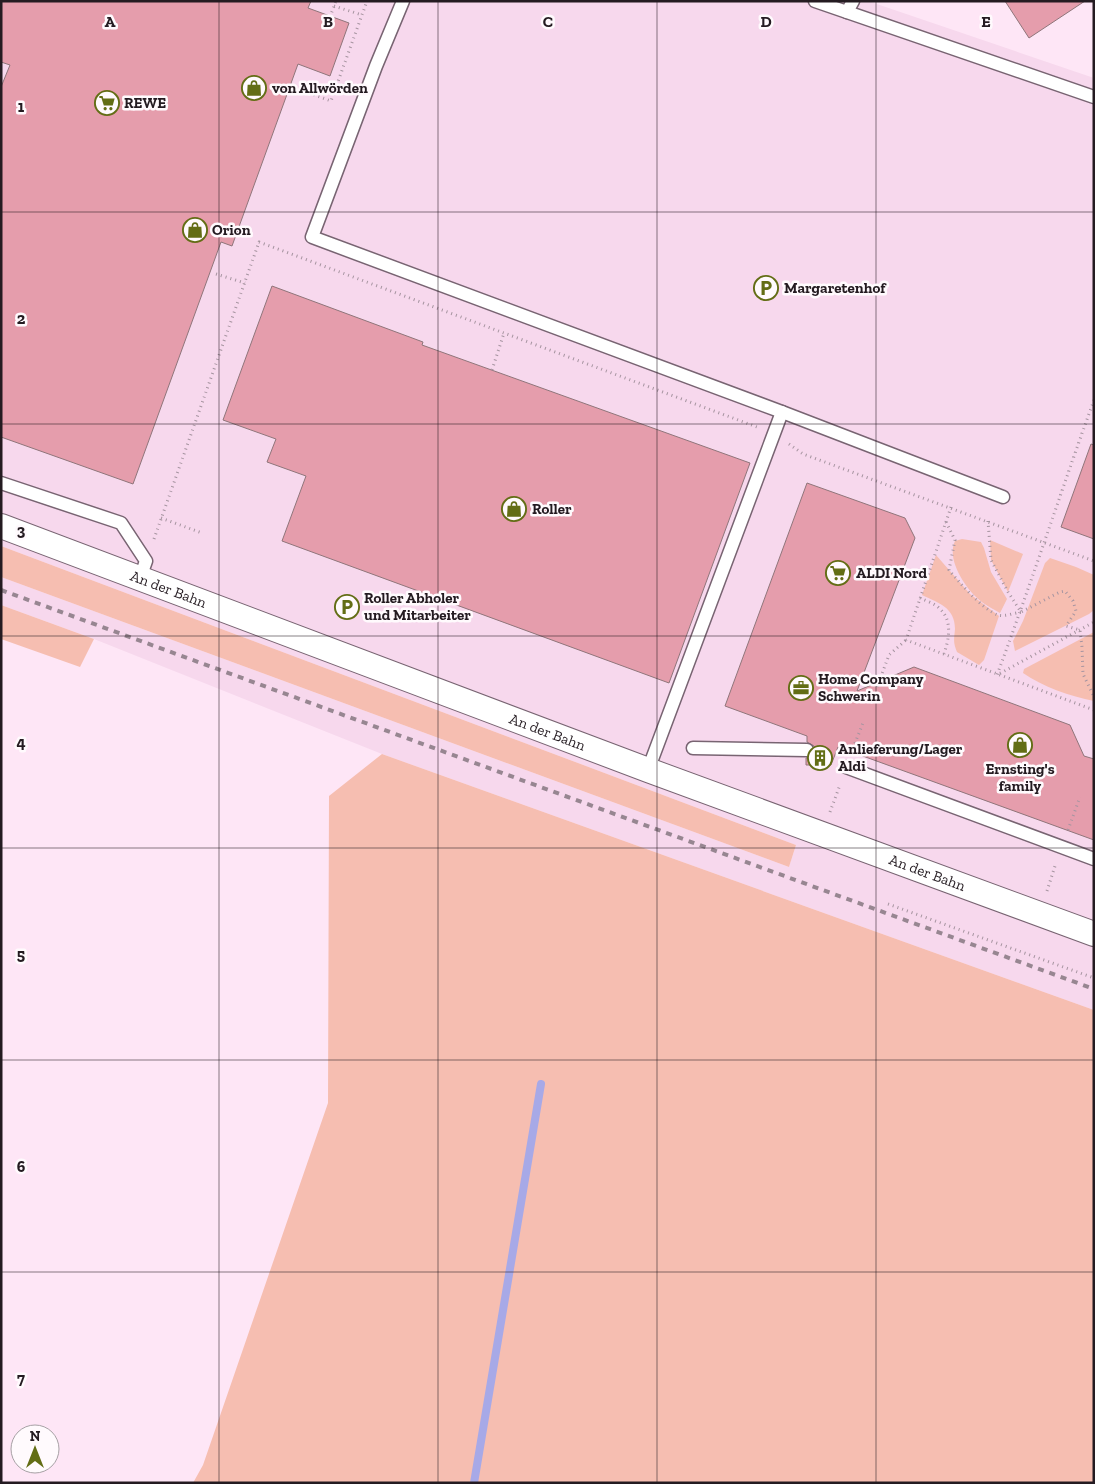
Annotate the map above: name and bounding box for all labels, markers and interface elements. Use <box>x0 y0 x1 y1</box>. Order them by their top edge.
text: A <box>105 12 116 31</box>
text: B <box>323 12 333 31</box>
text: C <box>543 12 553 31</box>
text: D <box>760 12 772 31</box>
text: E <box>981 12 991 31</box>
shop icon: von Allwörden <box>241 75 267 101</box>
place label: von Allwörden <box>272 79 368 97</box>
supermarket icon: REWE <box>94 90 120 116</box>
place label: REWE <box>124 94 166 112</box>
text: 1 <box>18 97 25 116</box>
shop icon: Orion <box>182 217 208 243</box>
place label: Orion <box>212 221 251 239</box>
parking icon: Margaretenhof <box>753 275 779 301</box>
place label: Margaretenhof <box>784 279 887 297</box>
text: 2 <box>17 309 26 328</box>
shop icon: Roller <box>501 496 527 522</box>
place label: Roller <box>532 500 572 518</box>
text: 3 <box>17 521 26 540</box>
supermarket icon: ALDI Nord <box>825 560 851 586</box>
place label: ALDI Nord <box>856 564 928 582</box>
street label: An der Bahn <box>128 567 209 612</box>
place label: Roller Abholer und Mitarbeiter <box>364 589 471 624</box>
parking icon: Roller Abholer und Mitarbeiter <box>334 594 360 620</box>
place label: Home Company Schwerin <box>818 670 924 705</box>
office icon: Home Company Schwerin <box>788 675 814 701</box>
street label: An der Bahn <box>507 710 588 755</box>
shop icon: Ernsting's family <box>1007 732 1033 758</box>
text: 4 <box>16 733 26 752</box>
place label: Anlieferung/Lager Aldi <box>838 740 963 775</box>
building icon: Anlieferung/Lager Aldi <box>807 745 833 771</box>
place label: Ernsting's family <box>985 760 1055 795</box>
street label: An der Bahn <box>887 850 968 895</box>
text: 5 <box>17 945 25 964</box>
text: 6 <box>17 1157 26 1176</box>
text: 7 <box>17 1369 25 1388</box>
north arrow <box>10 1424 60 1474</box>
text: N <box>30 1428 41 1445</box>

